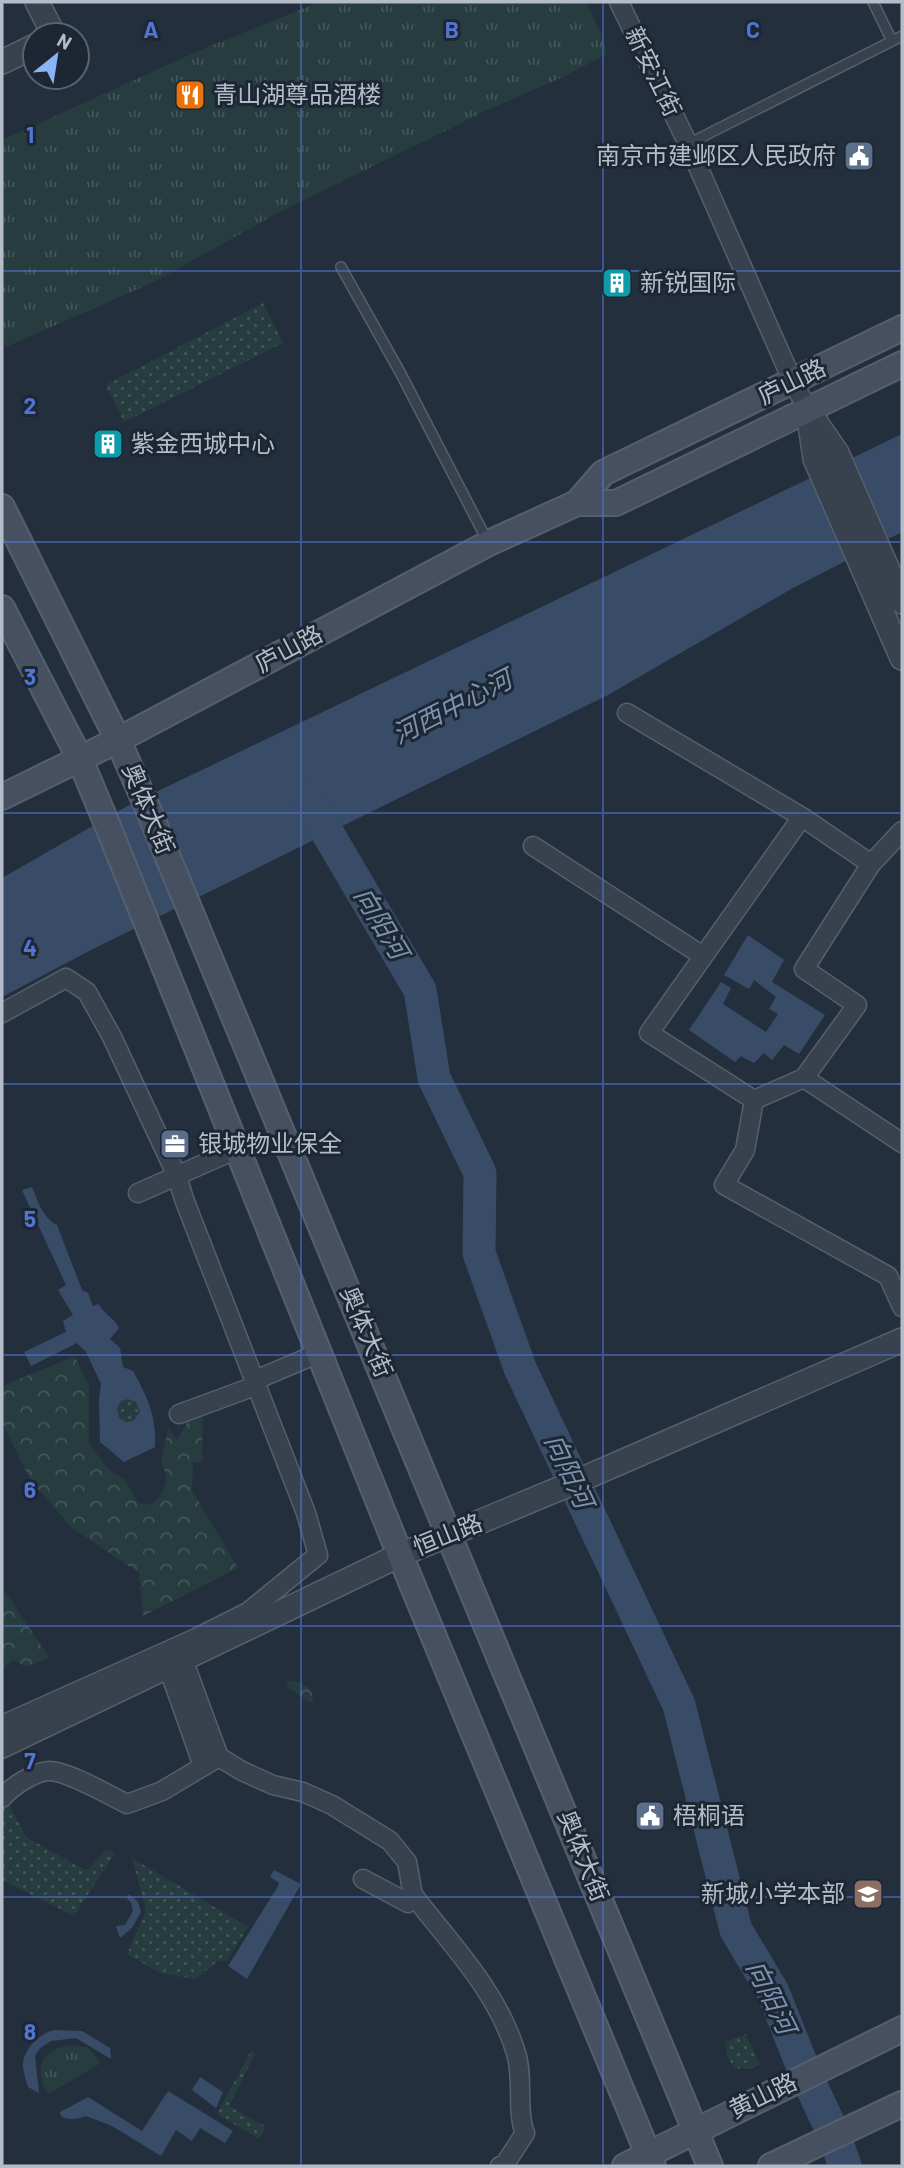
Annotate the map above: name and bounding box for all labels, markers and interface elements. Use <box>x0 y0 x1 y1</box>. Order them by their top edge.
text: A <box>143 15 159 43</box>
text: B <box>445 15 459 43</box>
text: C <box>746 15 760 43</box>
north arrow <box>21 21 91 91</box>
street label: 新安江街 <box>620 22 688 121</box>
text: N <box>54 28 76 54</box>
restaurant icon: 青山湖尊品酒楼 <box>173 78 207 112</box>
place label: 青山湖尊品酒楼 <box>213 79 381 108</box>
text: 1 <box>26 120 34 148</box>
public building icon: 南京市建邺区人民政府 <box>842 139 876 173</box>
place label: 南京市建邺区人民政府 <box>596 140 836 169</box>
building icon: 新锐国际 <box>600 266 634 300</box>
place label: 新锐国际 <box>640 267 736 296</box>
street label: 庐山路 <box>753 352 830 409</box>
text: 2 <box>24 391 36 419</box>
building icon: 紫金西城中心 <box>91 427 125 461</box>
place label: 紫金西城中心 <box>131 428 275 457</box>
street label: 庐山路 <box>250 618 327 677</box>
water label: 河西中心河 <box>386 660 521 749</box>
text: 3 <box>24 662 36 690</box>
street label: 奥体大街 <box>117 759 181 858</box>
water label: 向阳河 <box>349 881 418 968</box>
text: 4 <box>23 933 37 961</box>
office icon: 银城物业保全 <box>158 1127 192 1161</box>
place label: 银城物业保全 <box>198 1128 342 1157</box>
text: 5 <box>24 1204 36 1232</box>
street label: 奥体大街 <box>335 1282 399 1381</box>
water label: 向阳河 <box>540 1428 603 1517</box>
text: 6 <box>24 1475 36 1503</box>
street label: 恒山路 <box>409 1507 486 1561</box>
text: 7 <box>24 1746 36 1774</box>
public building icon: 梧桐语 <box>633 1799 667 1833</box>
place label: 梧桐语 <box>673 1800 745 1829</box>
street label: 奥体大街 <box>553 1806 616 1905</box>
school or university icon: 新城小学本部 <box>851 1877 885 1911</box>
place label: 新城小学本部 <box>701 1878 845 1907</box>
water label: 向阳河 <box>741 1954 806 2043</box>
text: 8 <box>24 2017 36 2045</box>
street label: 黄山路 <box>724 2066 801 2123</box>

